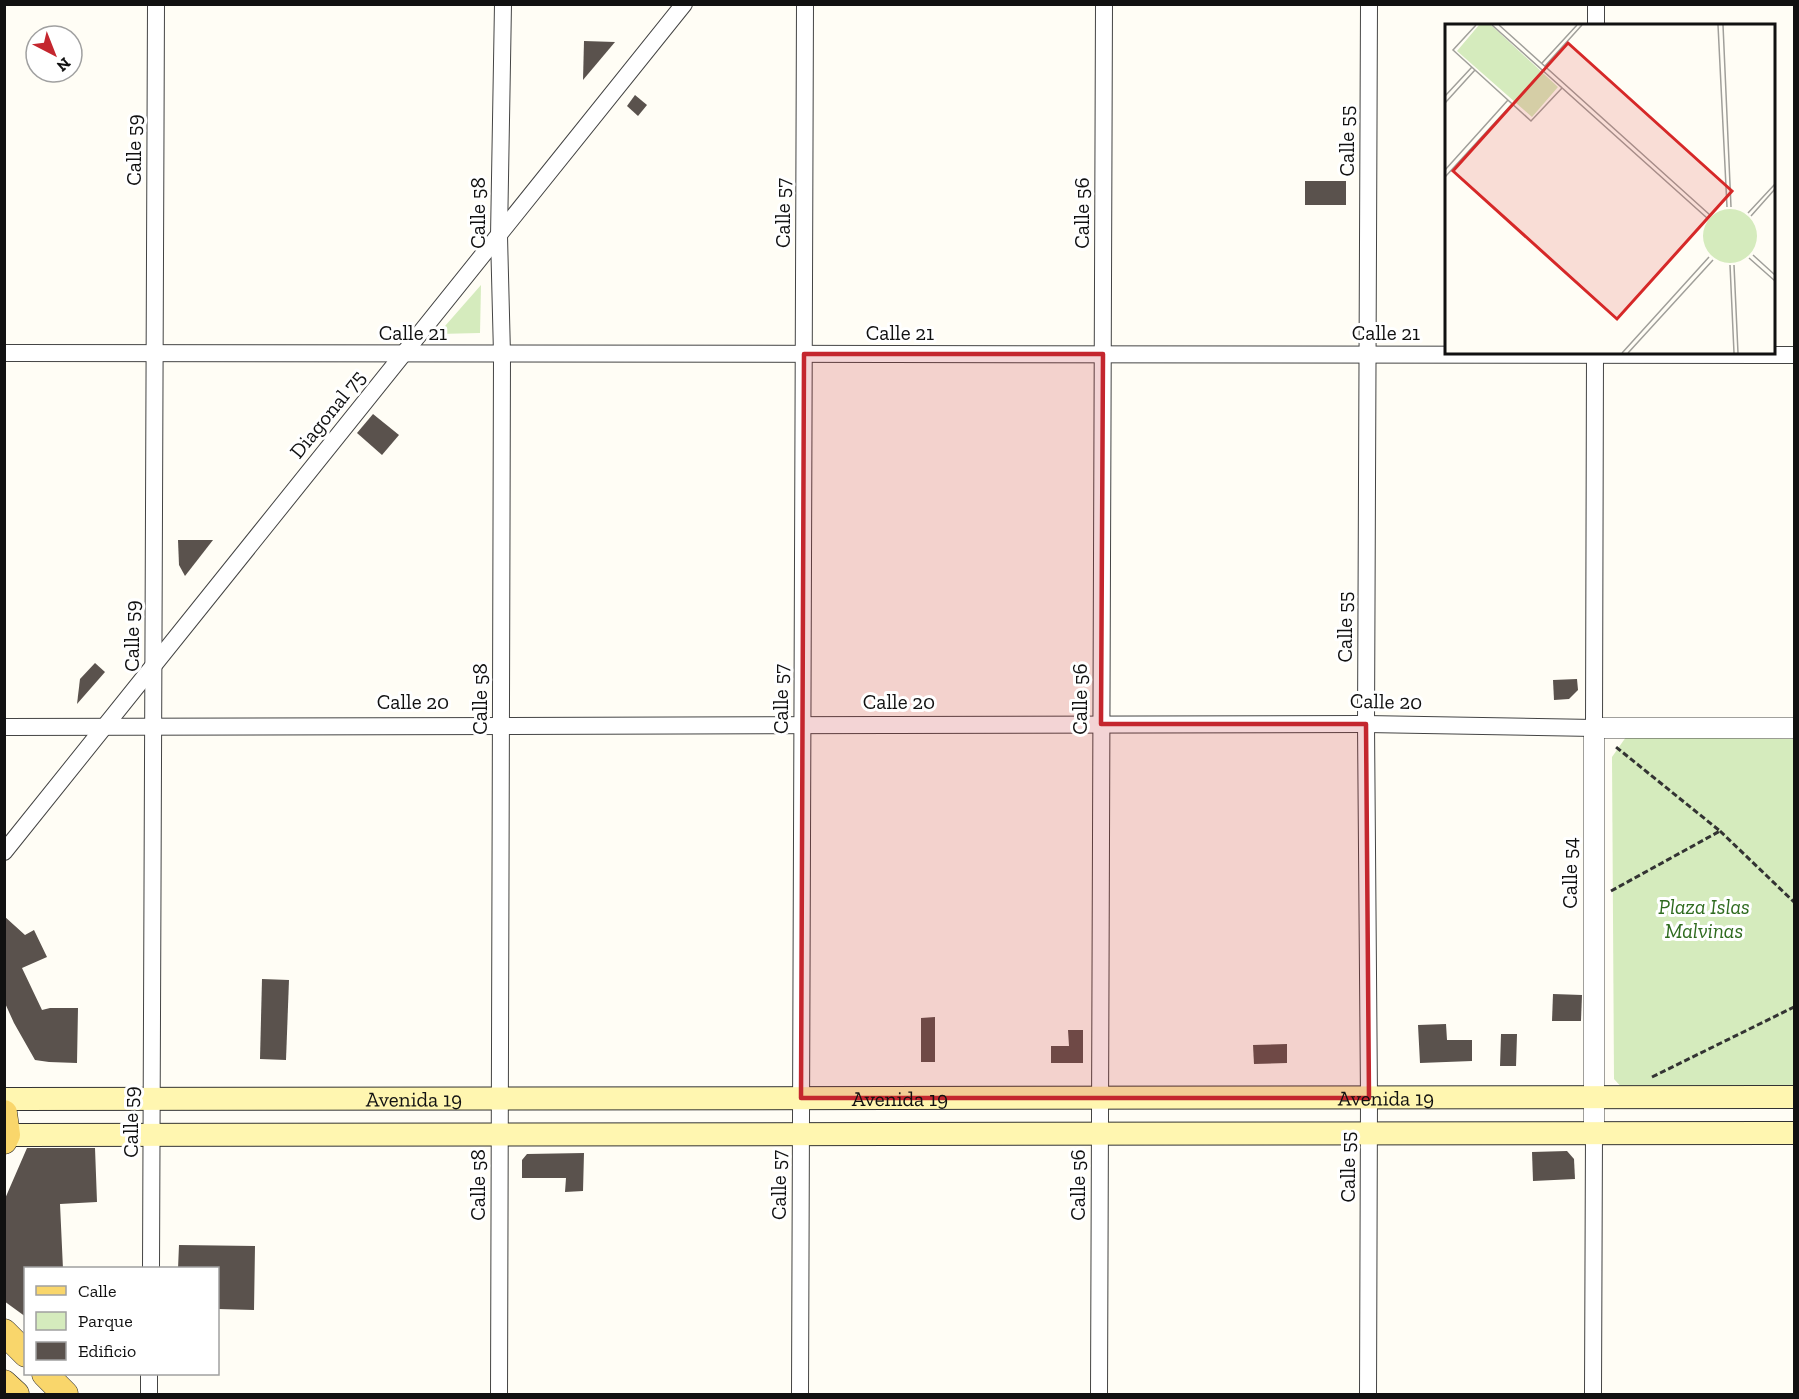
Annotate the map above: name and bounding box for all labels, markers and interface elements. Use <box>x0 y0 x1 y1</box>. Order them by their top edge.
north arrow <box>24 24 84 84</box>
inset map <box>1445 24 1775 354</box>
text: N <box>53 54 75 76</box>
street label: Calle 55 <box>1334 105 1359 177</box>
street label: Calle 59 <box>121 114 146 186</box>
street label: Calle 58 <box>465 177 490 249</box>
street label: Calle 56 <box>1069 177 1094 249</box>
street label: Calle 57 <box>770 178 795 248</box>
street label: Calle 21 <box>379 320 447 345</box>
street label: Calle 21 <box>866 320 934 345</box>
street label: Calle 21 <box>1352 320 1420 345</box>
street label: Diagonal 75 <box>284 365 370 463</box>
street label: Calle 55 <box>1332 591 1357 663</box>
street label: Calle 59 <box>119 600 144 672</box>
street label: Calle 58 <box>467 663 492 735</box>
street label: Calle 56 <box>1067 663 1092 735</box>
street label: Calle 57 <box>768 664 793 734</box>
street label: Calle 20 <box>1350 688 1422 714</box>
street label: Calle 20 <box>377 689 449 714</box>
street label: Calle 20 <box>863 689 935 714</box>
street label: Calle 54 <box>1557 837 1582 909</box>
park label: Plaza Islas Malvinas <box>1658 894 1750 943</box>
street label: Avenida 19 <box>852 1085 948 1111</box>
street label: Avenida 19 <box>1338 1085 1434 1110</box>
street label: Calle 59 <box>118 1086 143 1158</box>
street label: Avenida 19 <box>366 1086 462 1111</box>
street label: Calle 55 <box>1335 1131 1360 1203</box>
street label: Calle 58 <box>465 1149 490 1221</box>
street label: Calle 56 <box>1065 1149 1090 1221</box>
street label: Calle 57 <box>766 1150 791 1220</box>
legend <box>24 1267 219 1375</box>
text: Calle <box>78 1280 116 1302</box>
text: Parque <box>78 1310 133 1332</box>
text: Edificio <box>78 1340 136 1362</box>

